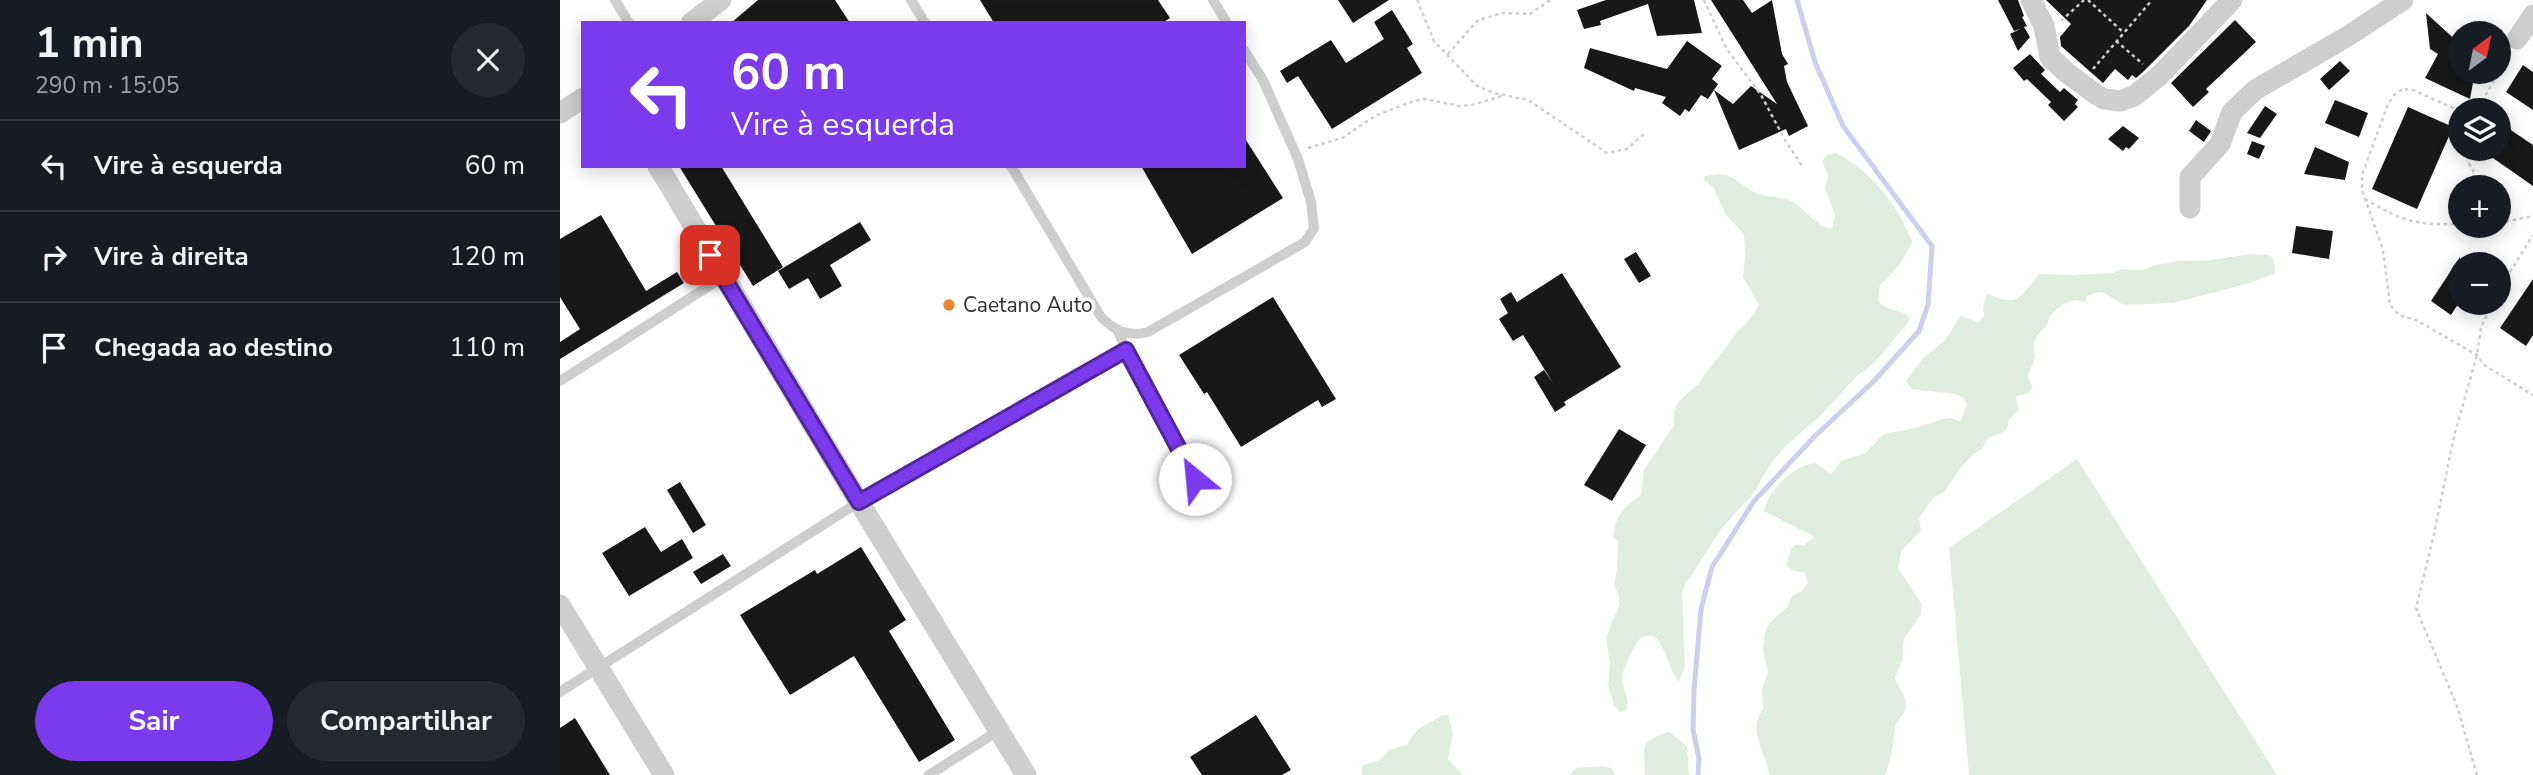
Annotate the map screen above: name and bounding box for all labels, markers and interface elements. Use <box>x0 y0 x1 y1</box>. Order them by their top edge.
text: 1 min <box>35 15 144 72</box>
north arrow <box>2448 21 2511 84</box>
map controls <box>2448 21 2511 315</box>
button: close <box>451 23 525 97</box>
text: 60 m <box>731 39 846 106</box>
icon: left <box>616 49 707 140</box>
text: 290 m · 15:05 <box>35 70 180 101</box>
button: layers <box>2448 98 2511 161</box>
text: Vire à esquerda <box>731 103 955 146</box>
icon: left <box>35 147 73 185</box>
text: Vire à esquerda <box>94 148 283 183</box>
text: 60 m <box>465 148 525 183</box>
button: + <box>2448 175 2511 238</box>
pin <box>680 225 740 285</box>
icon: arrive <box>691 236 729 274</box>
icon: right <box>35 238 73 276</box>
text: Vire à direita <box>94 239 249 274</box>
text: 120 m <box>449 239 525 274</box>
button: − <box>2448 252 2511 315</box>
place label: Caetano Auto <box>963 291 1093 319</box>
marker: Caetano Auto <box>941 297 957 313</box>
icon: arrive <box>35 329 73 367</box>
text: Chegada ao destino <box>94 330 333 365</box>
text: 110 m <box>449 330 525 365</box>
position arrow <box>1158 442 1232 516</box>
button: Sair <box>35 681 273 761</box>
button: Compartilhar <box>287 681 525 761</box>

